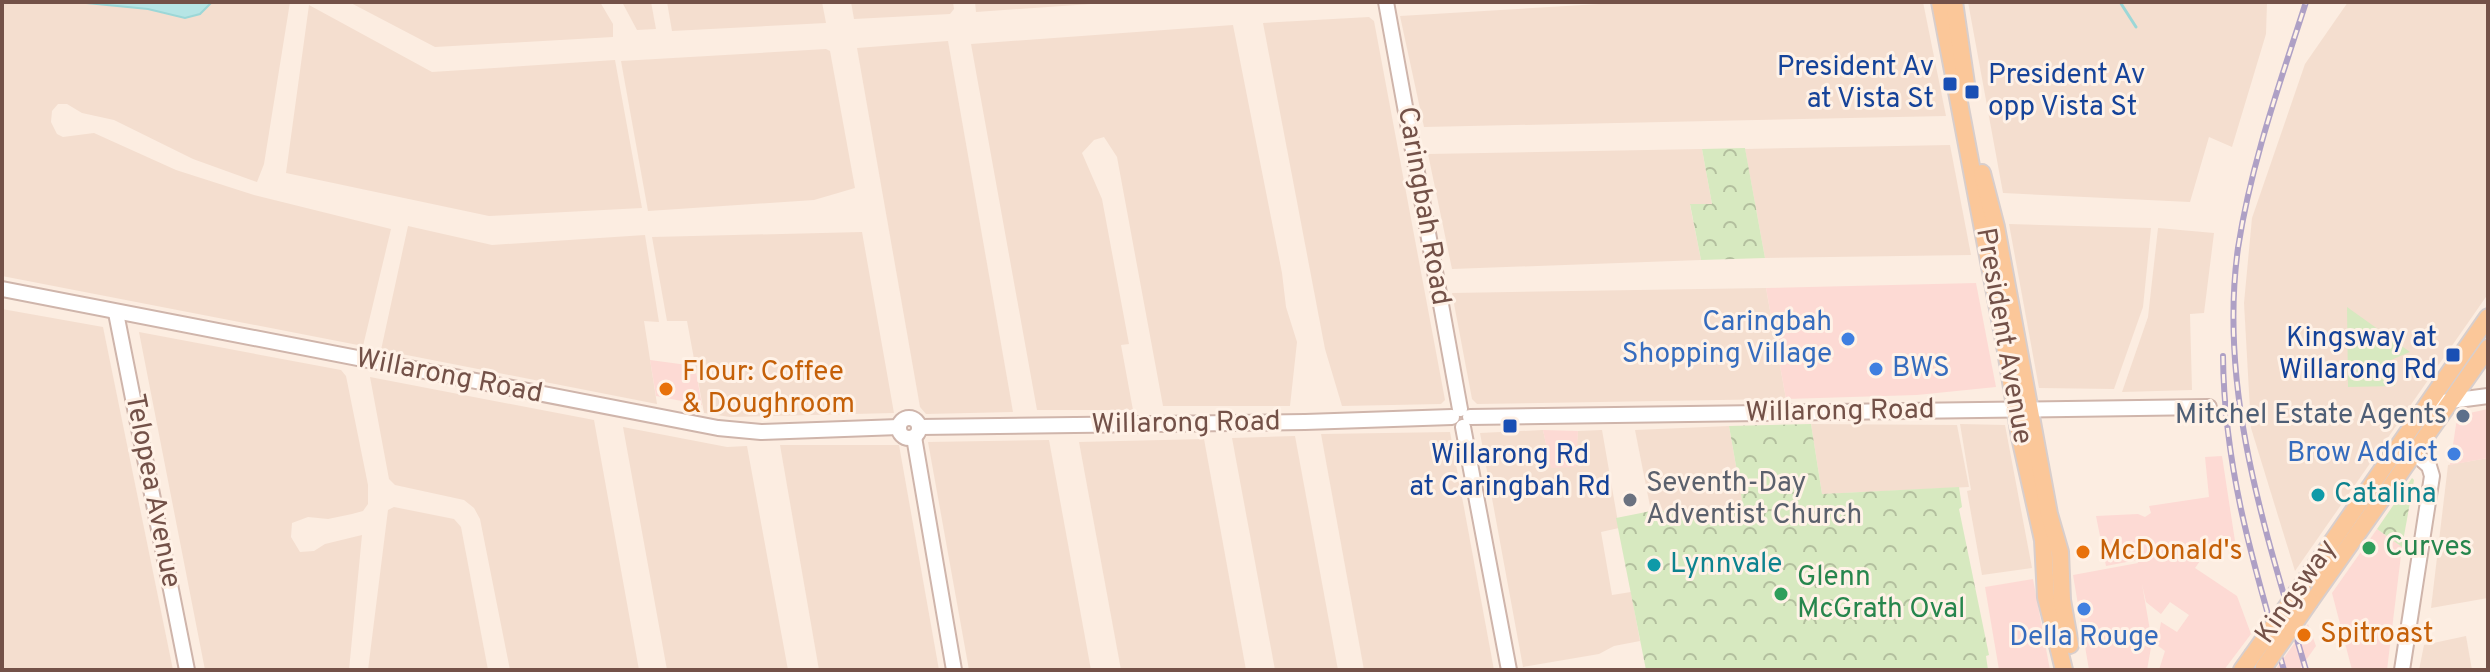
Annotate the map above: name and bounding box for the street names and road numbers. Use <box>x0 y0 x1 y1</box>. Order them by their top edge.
street label: Caringbah Road <box>1388 104 1458 308</box>
street label: President Avenue <box>1966 225 2040 447</box>
street label: Willarong Road <box>353 341 545 413</box>
street label: Telopea Avenue <box>116 391 188 591</box>
street label: Willarong Road <box>1745 392 1935 432</box>
street label: Willarong Road <box>1091 404 1281 444</box>
street label: Kingsway <box>2248 533 2346 651</box>

